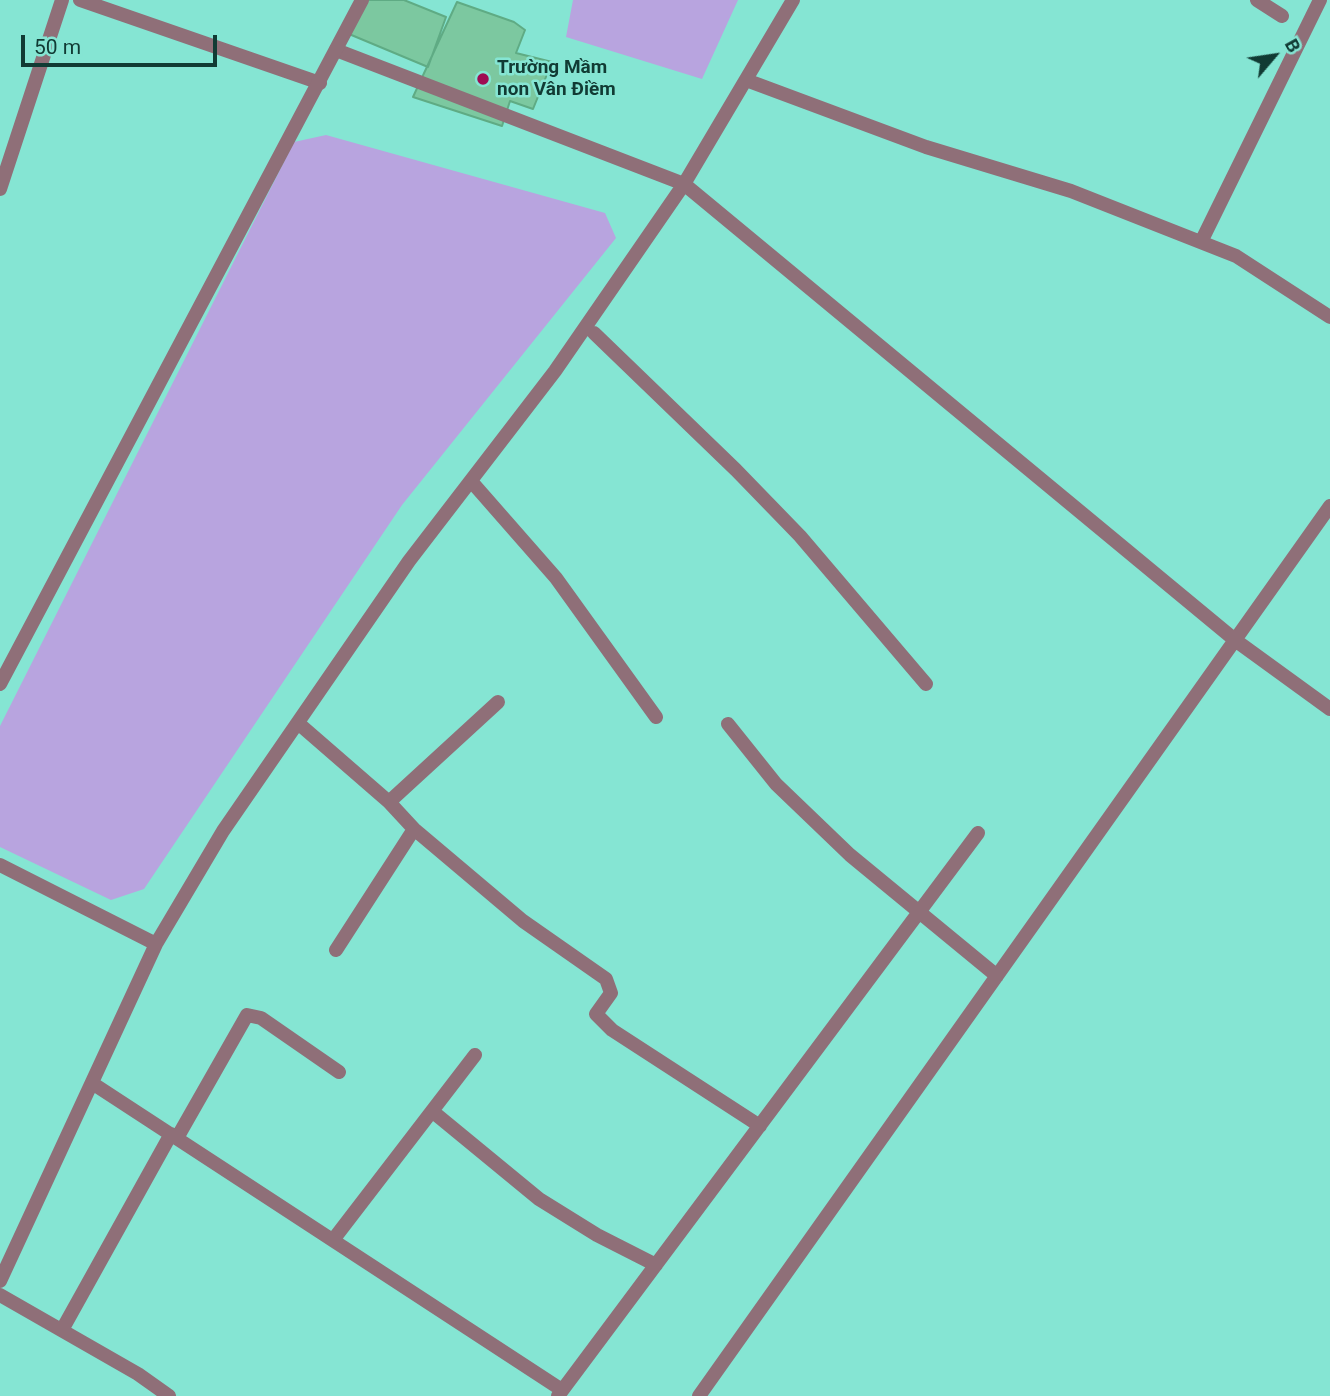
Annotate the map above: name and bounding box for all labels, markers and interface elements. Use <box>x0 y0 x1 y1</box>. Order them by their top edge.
scale bar <box>24 21 220 65</box>
north arrow <box>1239 21 1309 91</box>
text: 50 m <box>34 35 81 59</box>
text: B <box>1280 35 1306 56</box>
place label: Trường Mầm non Vân Điềm <box>497 57 616 101</box>
marker: Trường Mầm non Vân Điềm <box>475 71 491 87</box>

